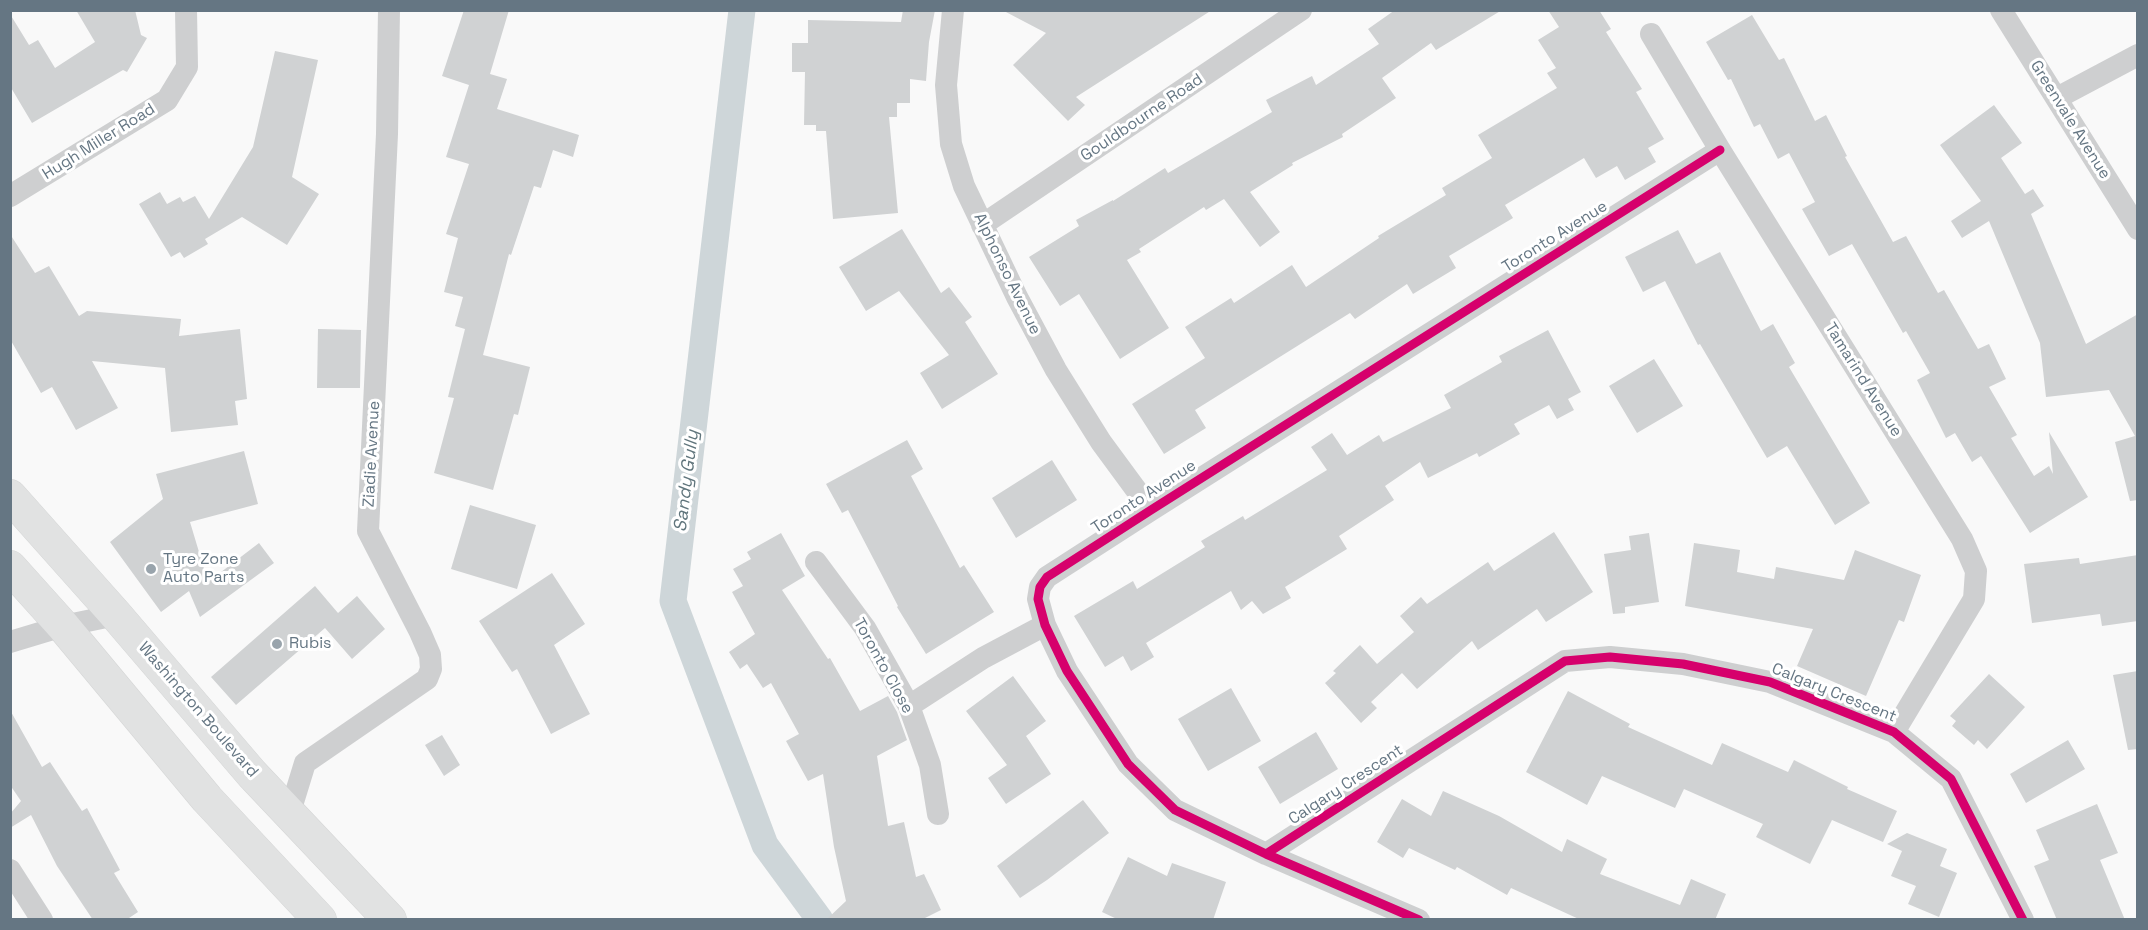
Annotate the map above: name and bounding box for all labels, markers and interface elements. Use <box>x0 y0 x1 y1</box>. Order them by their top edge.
street label: Greenvale Avenue <box>2026 57 2114 183</box>
street label: Gouldbourne Road <box>1077 70 1207 166</box>
street label: Hugh Miller Road <box>39 100 159 184</box>
street label: Toronto Avenue <box>1499 197 1611 277</box>
street label: Alphonso Avenue <box>969 210 1045 338</box>
street label: Tamarind Avenue <box>1820 319 1906 441</box>
street label: Ziadie Avenue <box>360 400 384 508</box>
water label: Sandy Gully <box>670 429 704 533</box>
street label: Toronto Avenue <box>1088 456 1200 538</box>
place label: Tyre Zone Auto Parts <box>163 550 244 588</box>
marker: Tyre Zone Auto Parts <box>144 562 158 576</box>
street label: Toronto Close <box>849 615 917 717</box>
place label: Rubis <box>289 634 332 654</box>
marker: Rubis <box>270 637 284 651</box>
street label: Washington Boulevard <box>134 638 262 782</box>
street label: Calgary Crescent <box>1769 659 1899 727</box>
street label: Calgary Crescent <box>1285 741 1407 829</box>

